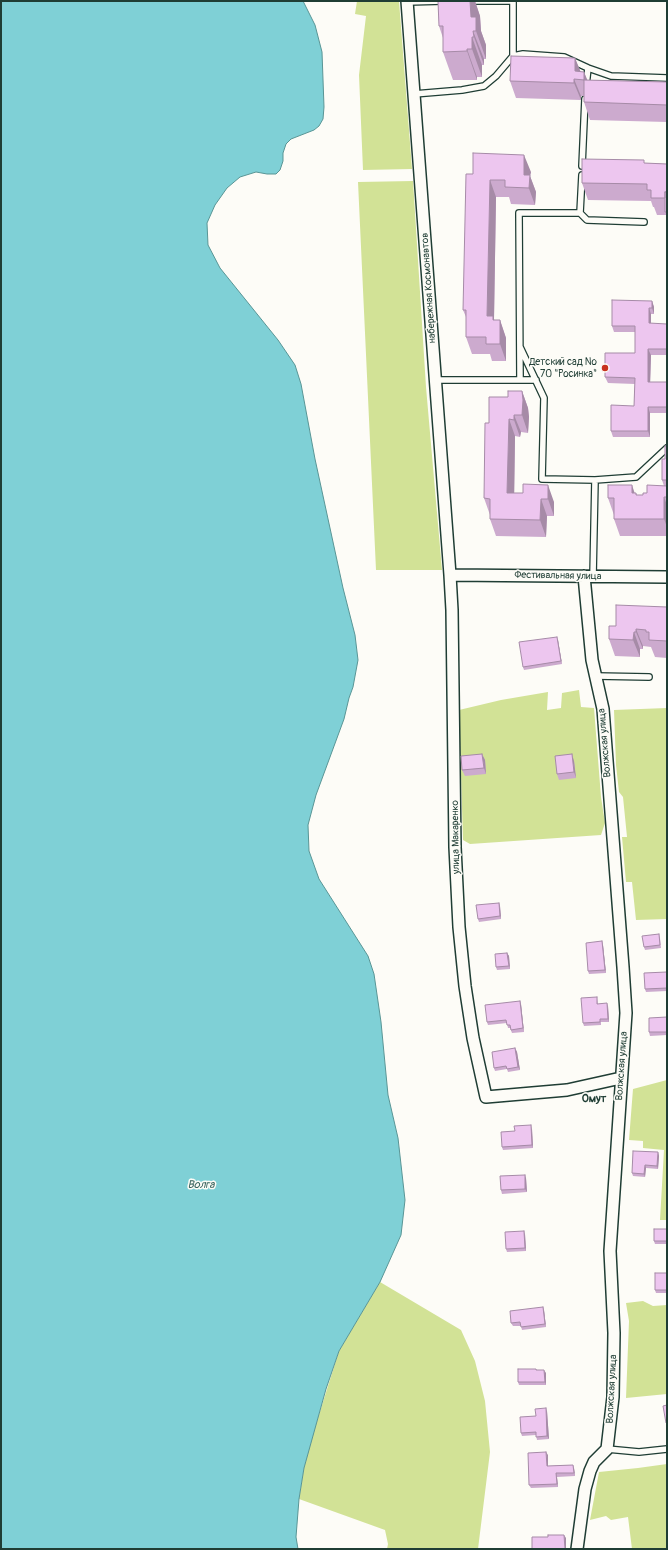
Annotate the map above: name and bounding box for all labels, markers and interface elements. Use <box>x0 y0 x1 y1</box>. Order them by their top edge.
street label: набережная Космонавтов <box>419 232 439 344</box>
place label: Детский сад № 70 "Росинка" <box>529 356 597 380</box>
marker: Детский сад № 70 "Росинка" <box>600 363 610 373</box>
street label: Фестивальная улица <box>514 569 602 583</box>
street label: Волжская улица <box>596 708 614 778</box>
street label: улица Макаренко <box>449 800 463 874</box>
street label: Волжская улица <box>614 1031 630 1101</box>
district label: Омут <box>582 1092 606 1106</box>
water label: Волга <box>188 1178 214 1192</box>
street label: Волжская улица <box>604 1354 620 1424</box>

